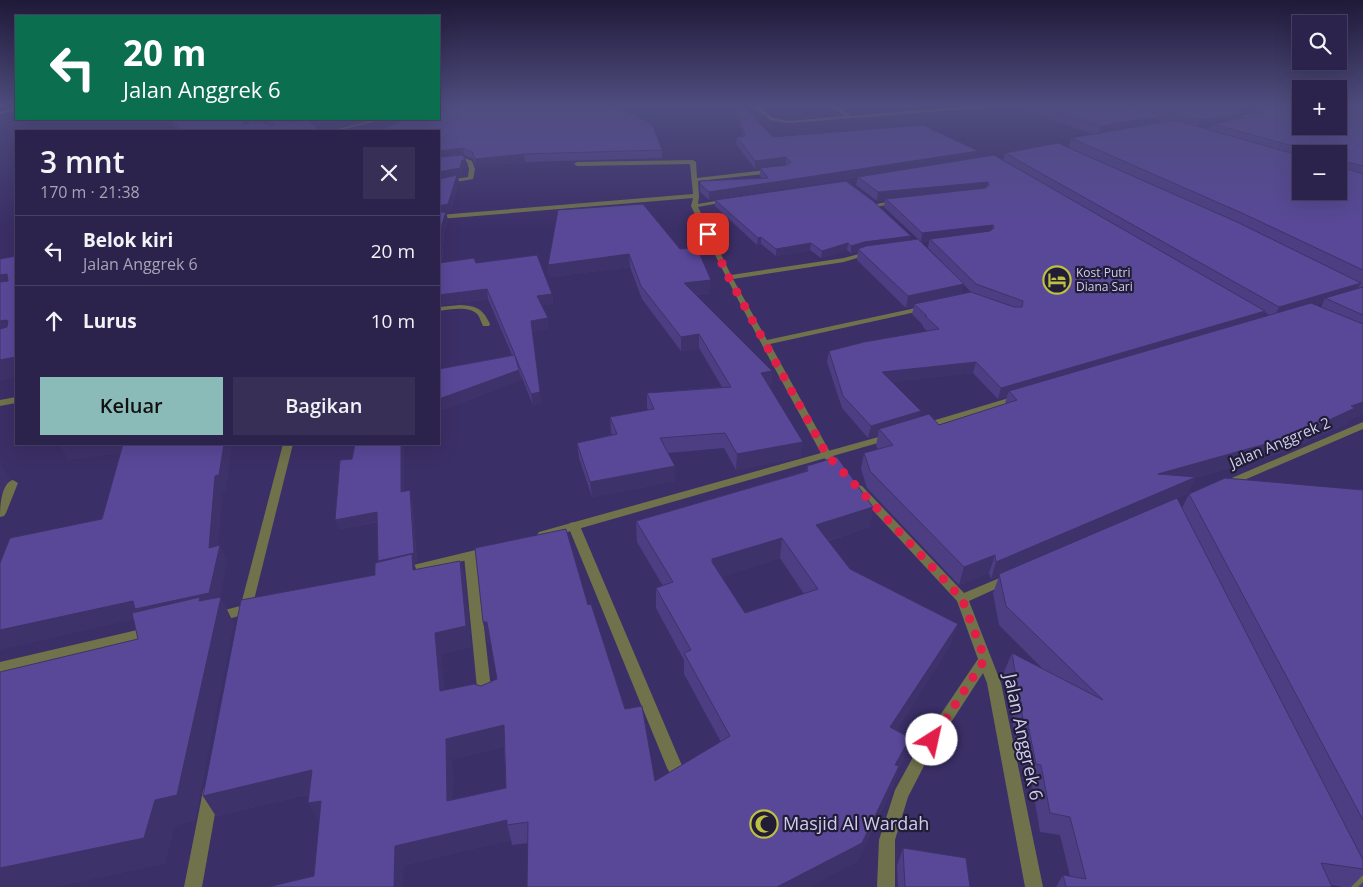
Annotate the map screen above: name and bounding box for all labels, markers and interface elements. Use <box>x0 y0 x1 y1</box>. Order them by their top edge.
map controls <box>1292 15 1347 200</box>
button: search <box>1292 15 1347 70</box>
text: 20 m <box>123 29 206 76</box>
icon: left <box>40 35 105 100</box>
text: Jalan Anggrek 6 <box>123 74 281 104</box>
button: + <box>1292 80 1347 135</box>
text: 3 mnt <box>40 141 125 182</box>
button: − <box>1292 145 1347 200</box>
button: close <box>363 147 415 199</box>
text: 170 m · 21:38 <box>40 181 140 203</box>
pin <box>687 213 729 255</box>
icon: arrive <box>694 220 722 248</box>
text: Belok kiri <box>83 227 173 253</box>
icon: left <box>40 237 68 265</box>
text: 20 m <box>371 238 415 264</box>
text: Jalan Anggrek 6 <box>83 253 198 275</box>
place label: Kost Putri Diana Sari <box>1076 264 1133 295</box>
hotel icon: Kost Putri Diana Sari <box>1042 265 1072 295</box>
icon: ahead <box>40 307 68 335</box>
text: Lurus <box>83 308 137 334</box>
text: 10 m <box>371 308 415 334</box>
button: Keluar <box>40 377 223 435</box>
button: Bagikan <box>233 377 415 435</box>
street label: Jalan Anggrek 2 <box>1224 412 1333 473</box>
street label: Jalan Anggrek 6 <box>998 669 1049 802</box>
position arrow <box>905 713 957 765</box>
mosque icon: Masjid Al Wardah <box>749 809 779 839</box>
place label: Masjid Al Wardah <box>783 811 929 835</box>

